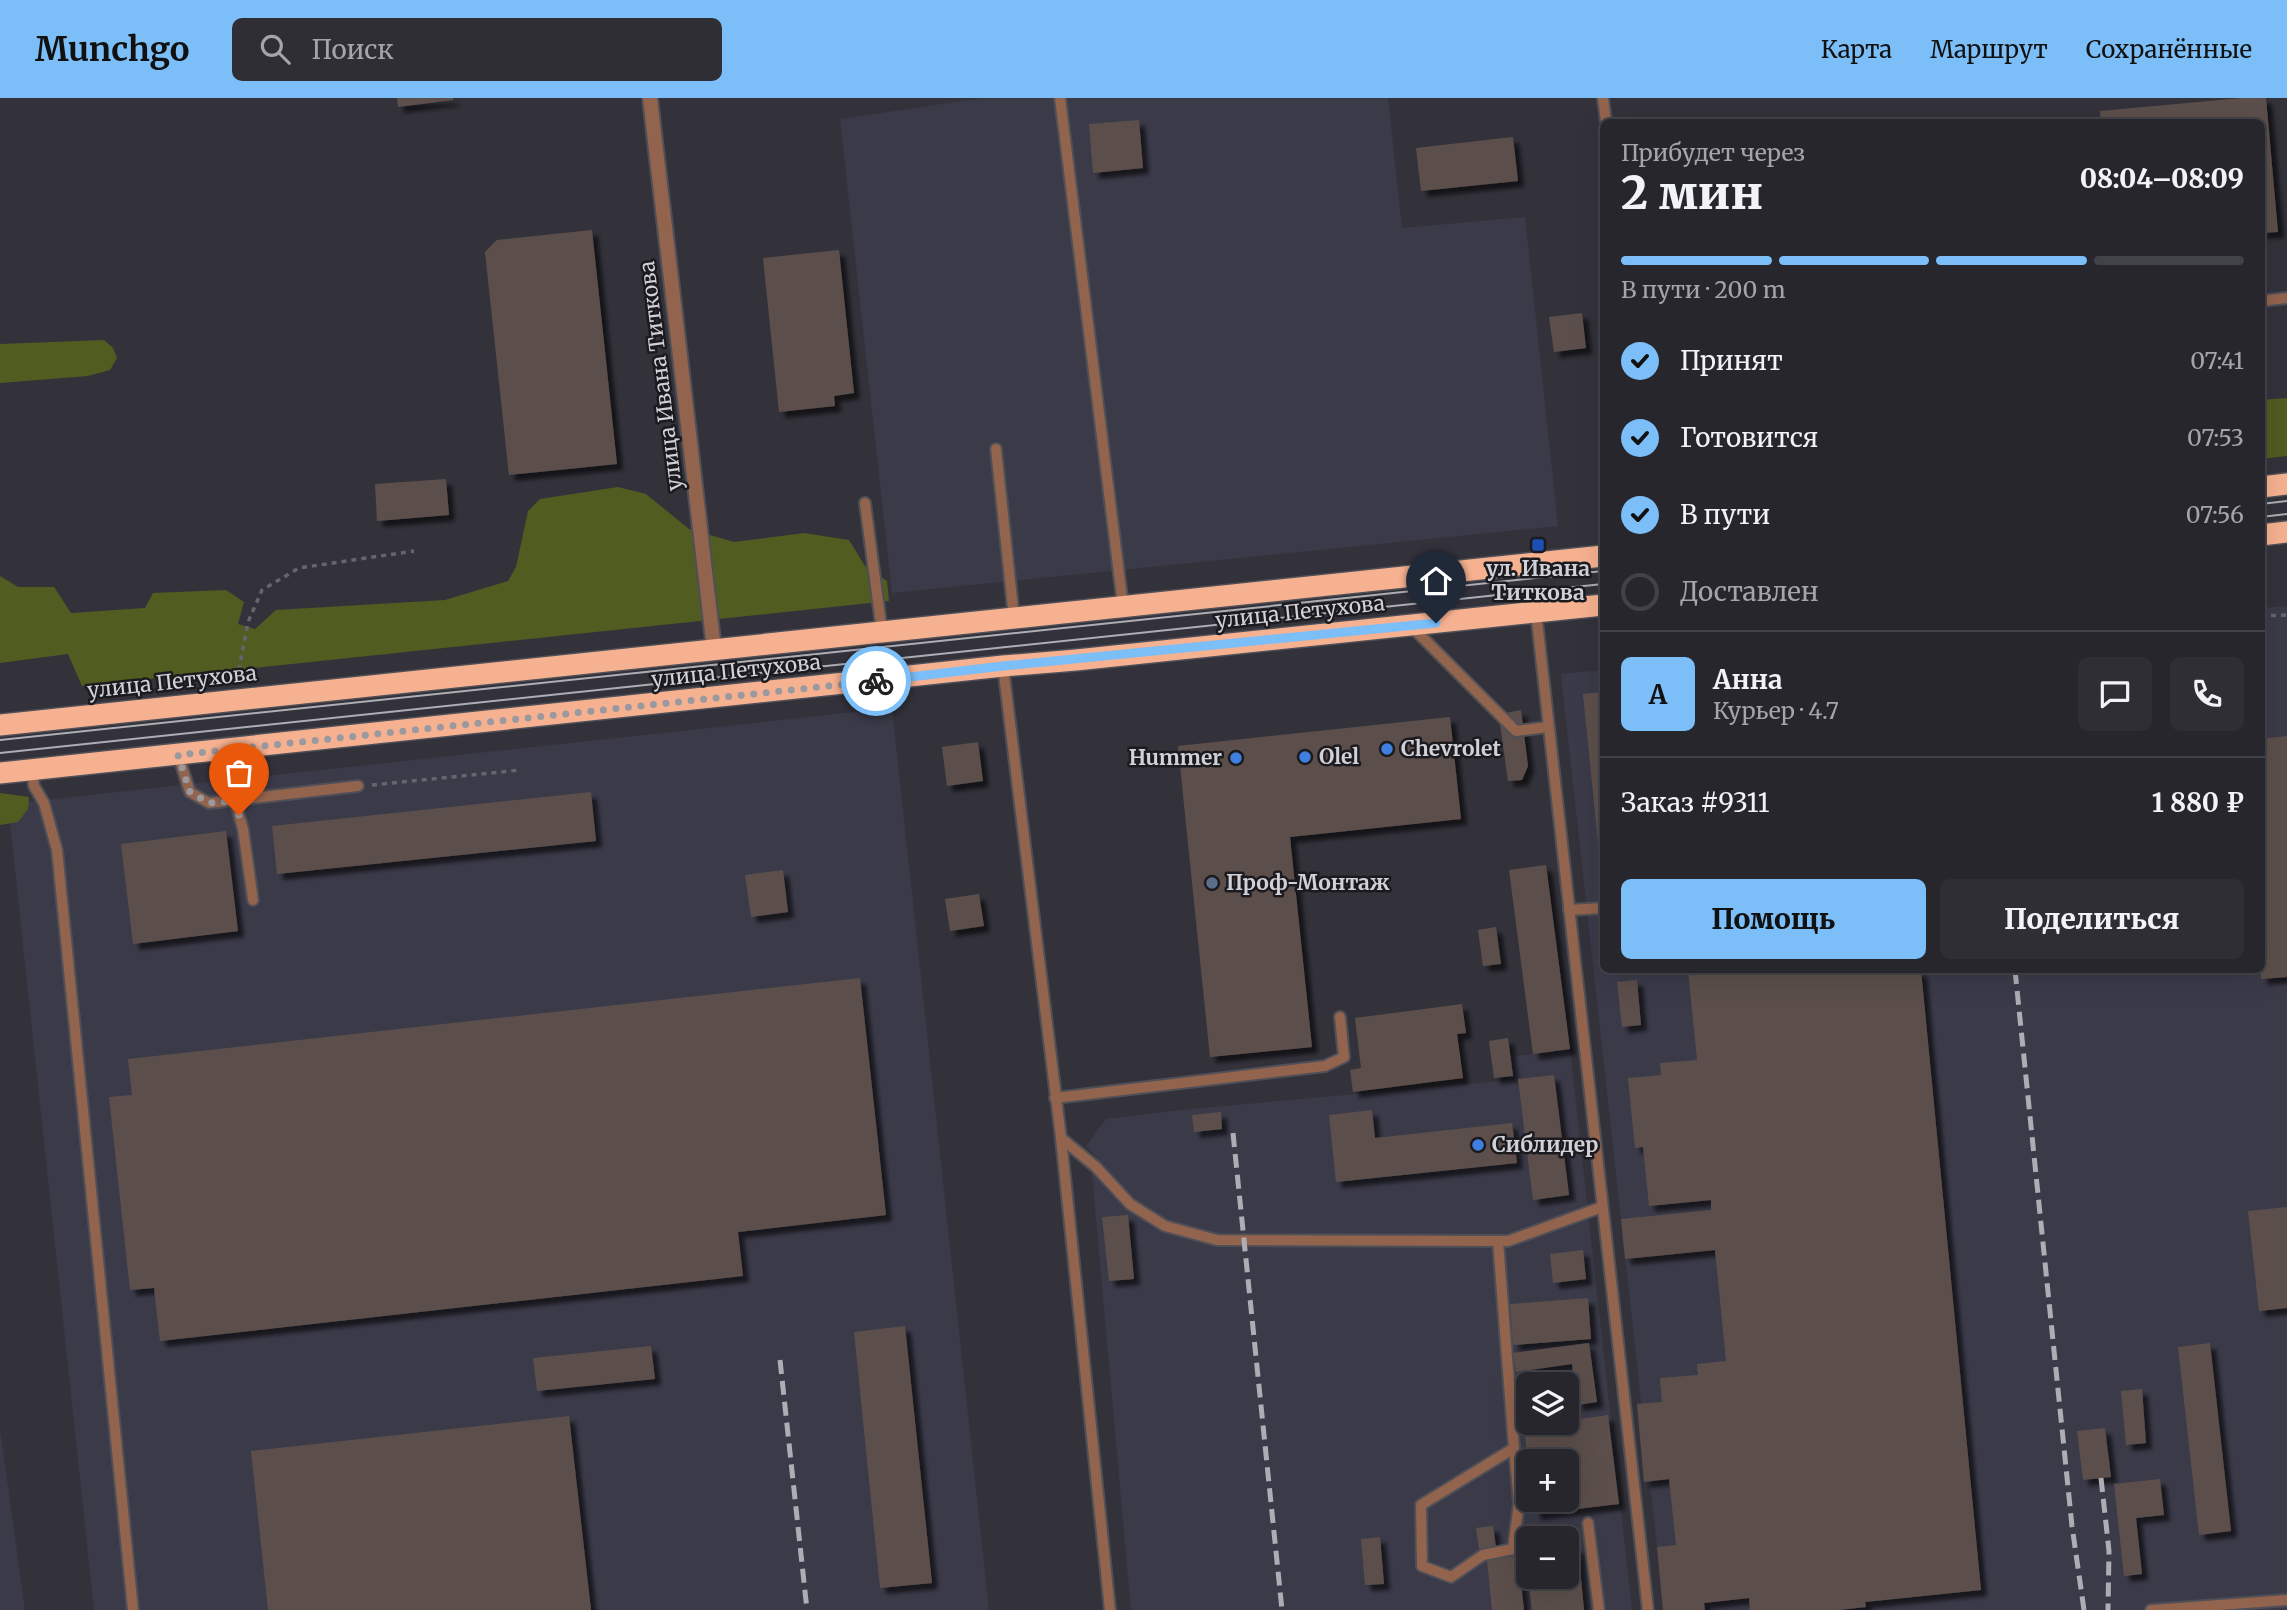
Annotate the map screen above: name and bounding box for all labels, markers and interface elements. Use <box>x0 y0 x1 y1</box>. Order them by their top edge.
search box <box>232 18 722 81</box>
text: Munchgo <box>35 29 190 70</box>
icon: search <box>256 30 294 68</box>
text: Поиск <box>312 33 394 66</box>
text: Карта <box>1821 34 1892 65</box>
text: Маршрут <box>1930 34 2048 65</box>
text: Сохранённые <box>2086 34 2252 65</box>
text: Прибудет через <box>1621 138 1805 167</box>
text: 08:04–08:09 <box>2080 162 2244 195</box>
text: 2 мин <box>1621 164 1763 222</box>
street label: улица Ивана Титкова <box>633 260 688 493</box>
text: В пути · 200 m <box>1621 275 1786 304</box>
icon: check <box>1621 342 1659 380</box>
text: Принят <box>1680 344 1783 377</box>
text: 07:41 <box>2190 346 2244 375</box>
icon: check <box>1621 419 1659 457</box>
text: Готовится <box>1680 421 1818 454</box>
text: 07:53 <box>2187 423 2244 452</box>
icon: check <box>1621 496 1659 534</box>
text: В пути <box>1680 498 1770 531</box>
text: 07:56 <box>2186 500 2244 529</box>
marker: ул. Ивана Титкова <box>1530 537 1546 553</box>
pin <box>1406 551 1466 623</box>
place label: ул. Ивана Титкова <box>1486 555 1590 606</box>
icon: home <box>1417 562 1455 600</box>
text: Доставлен <box>1680 575 1819 608</box>
street label: улица Петухова <box>1214 589 1386 634</box>
courier <box>841 646 911 716</box>
street label: улица Петухова <box>650 648 822 693</box>
button: chat <box>2078 657 2152 731</box>
button: phone <box>2170 657 2244 731</box>
street label: улица Петухова <box>86 659 258 704</box>
icon: bike <box>857 662 895 700</box>
text: Анна <box>1713 663 1783 696</box>
text: А <box>1649 678 1667 711</box>
text: Курьер · 4.7 <box>1713 696 1839 725</box>
place label: Chevrolet <box>1401 735 1501 762</box>
marker: Chevrolet <box>1379 741 1395 757</box>
pin <box>209 743 269 815</box>
place label: Olel <box>1319 743 1359 770</box>
place label: Hummer <box>1129 744 1222 771</box>
marker: Olel <box>1297 749 1313 765</box>
marker: Hummer <box>1228 750 1244 766</box>
icon: bag <box>220 754 258 792</box>
text: Заказ #9311 <box>1621 786 1769 819</box>
text: 1 880 ₽ <box>2152 786 2244 819</box>
place label: Проф-Монтаж <box>1226 869 1390 896</box>
marker: Проф-Монтаж <box>1204 875 1220 891</box>
button: Помощь <box>1621 879 1926 959</box>
button: Поделиться <box>1940 879 2244 959</box>
place label: Сиблидер <box>1492 1131 1598 1158</box>
marker: Сиблидер <box>1470 1137 1486 1153</box>
map controls <box>1516 1372 1579 1589</box>
button: layers <box>1516 1372 1579 1435</box>
button: + <box>1516 1449 1579 1512</box>
button: − <box>1516 1526 1579 1589</box>

